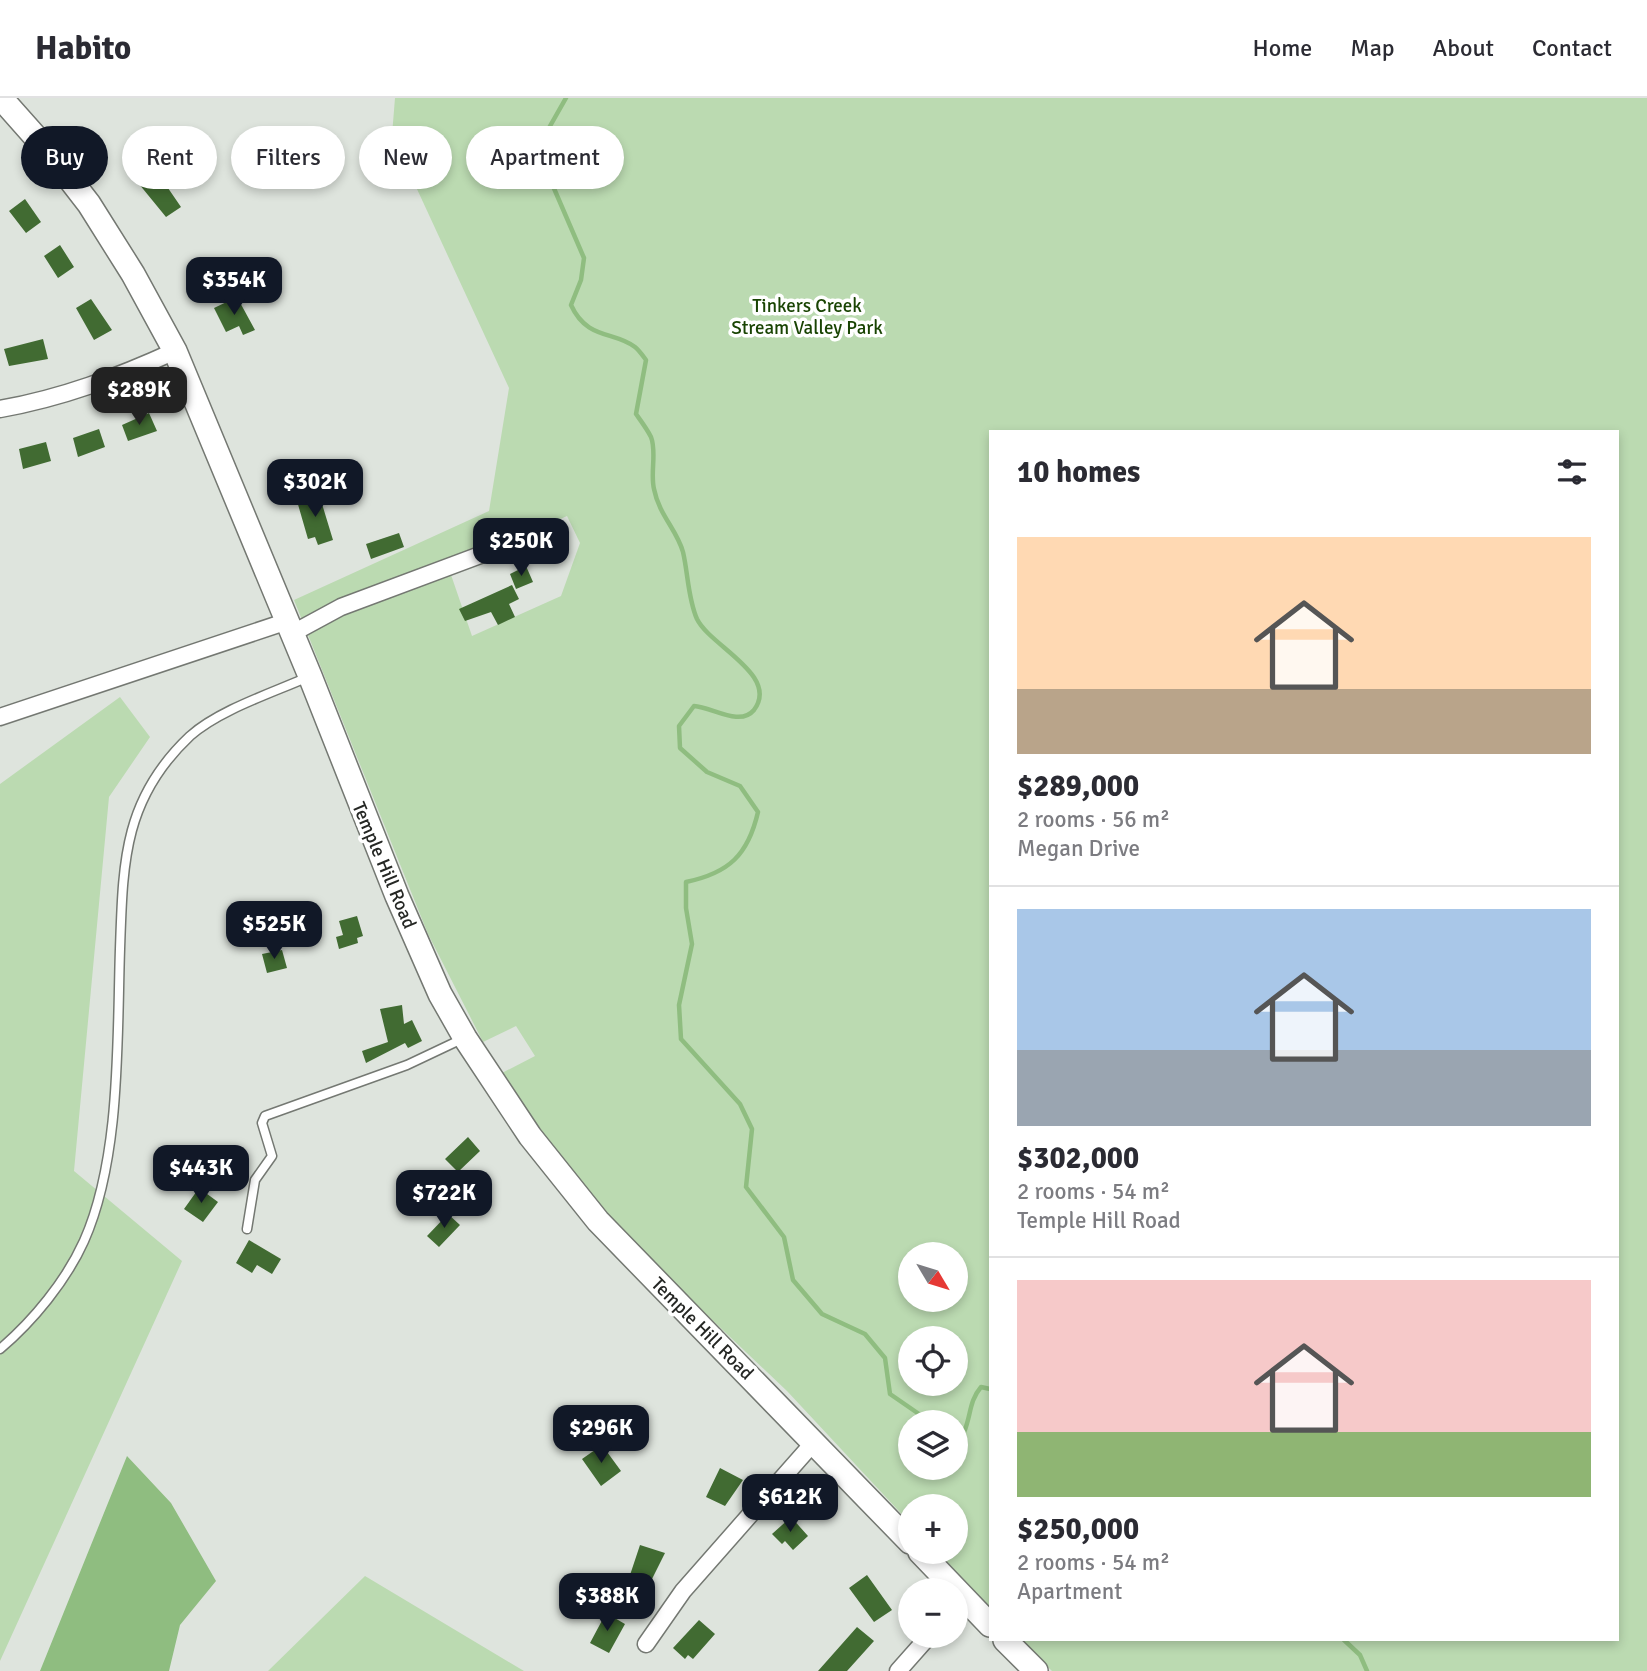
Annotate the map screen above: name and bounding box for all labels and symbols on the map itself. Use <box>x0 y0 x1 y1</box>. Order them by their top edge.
pin: $354K <box>185 258 283 317</box>
park label: Tinkers Creek Stream Valley Park <box>731 294 883 340</box>
pin: $289K <box>90 368 188 427</box>
pin: $302K <box>266 460 364 519</box>
pin: $250K <box>472 518 570 578</box>
street label: Temple Hill Road <box>347 798 422 932</box>
pin: $525K <box>225 902 323 961</box>
pin: $443K <box>152 1146 250 1205</box>
pin: $722K <box>395 1170 493 1230</box>
north arrow <box>898 1242 968 1312</box>
street label: Temple Hill Road <box>646 1272 759 1385</box>
pin: $296K <box>552 1406 650 1465</box>
pin: $612K <box>741 1474 839 1534</box>
pin: $388K <box>558 1574 656 1633</box>

